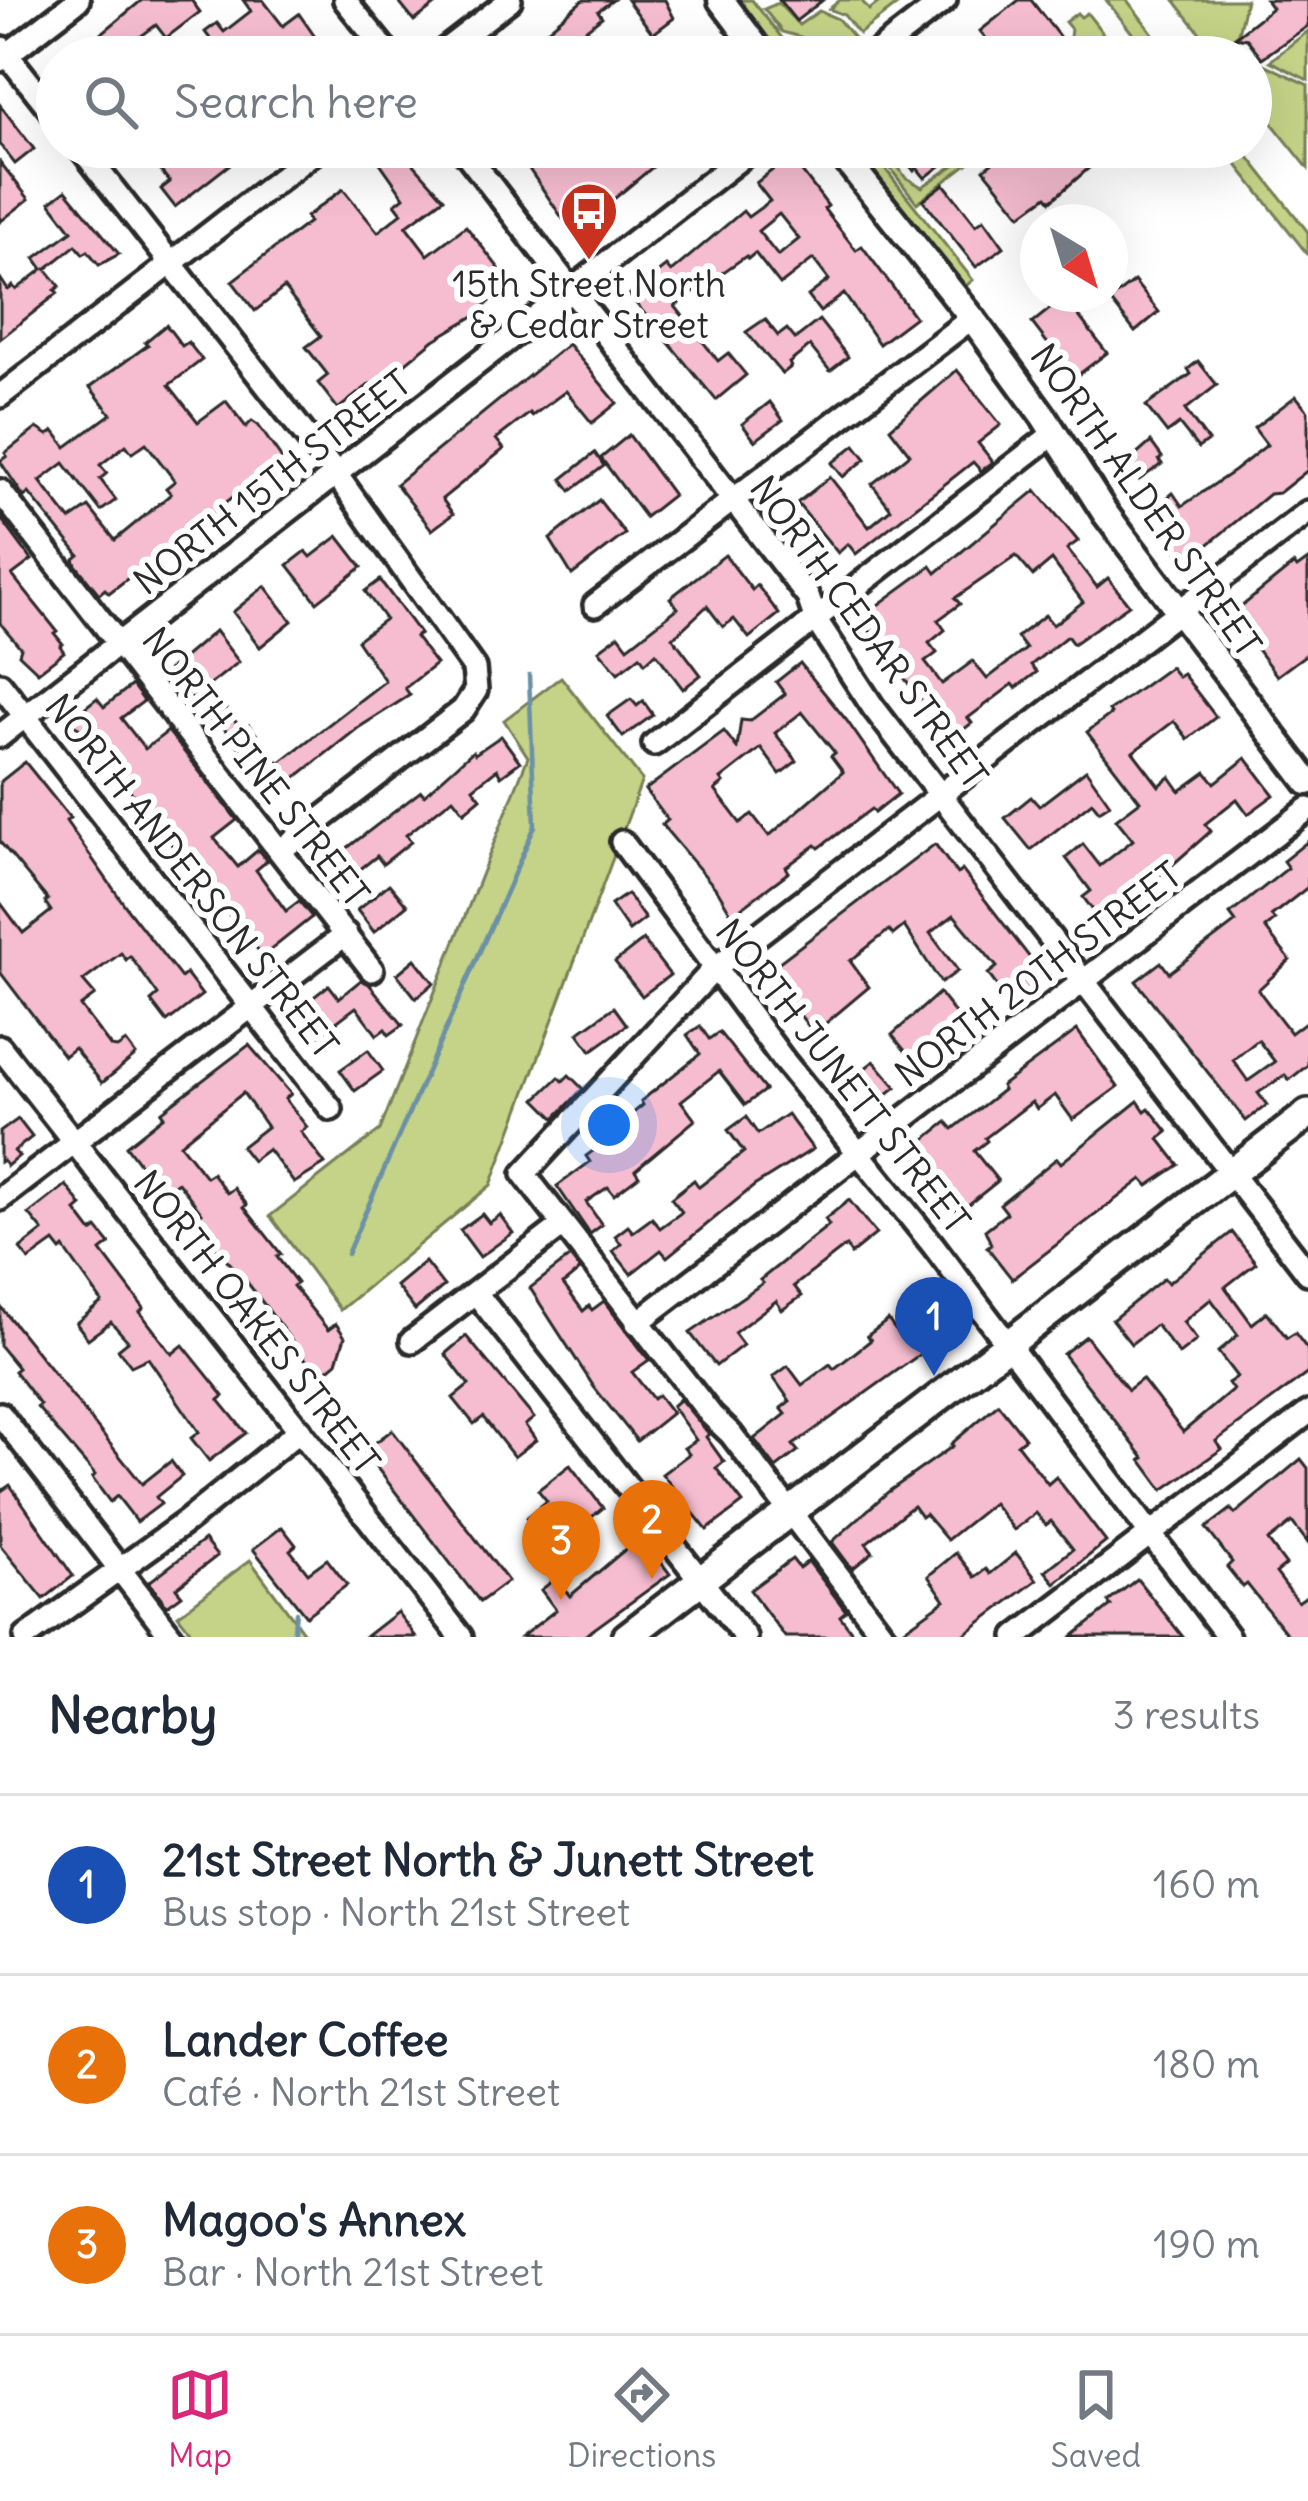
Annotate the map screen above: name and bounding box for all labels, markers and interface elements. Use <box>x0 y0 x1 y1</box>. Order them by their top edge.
search box <box>36 36 1272 168</box>
icon: search <box>78 69 144 135</box>
text: Search here <box>174 74 418 130</box>
bus stop icon: 15th Street North & Cedar Street <box>558 180 620 262</box>
north arrow <box>1020 204 1128 312</box>
place label: 15th Street North & Cedar Street <box>452 262 726 348</box>
street label: NORTH ALDER STREET <box>1021 335 1271 665</box>
street label: NORTH 15TH STREET <box>125 360 420 604</box>
street label: NORTH CEDAR STREET <box>740 467 997 797</box>
street label: NORTH PINE STREET <box>132 619 379 916</box>
street label: NORTH ANDERSON STREET <box>35 685 348 1067</box>
street label: NORTH 20TH STREET <box>886 852 1190 1097</box>
street label: NORTH JUNETT STREET <box>706 910 979 1242</box>
your location <box>579 1095 639 1155</box>
street label: NORTH OAKES STREET <box>124 1161 389 1483</box>
pin: 1 <box>895 1277 973 1376</box>
pin: 2 <box>613 1480 691 1579</box>
pin: 3 <box>522 1501 600 1600</box>
text: Nearby <box>48 1683 217 1747</box>
text: 3 results <box>1113 1691 1260 1740</box>
text: 21st Street North & Junett Street <box>162 1832 814 1888</box>
text: 1 <box>79 1860 95 1909</box>
text: 160 m <box>1153 1860 1260 1909</box>
text: Bus stop · North 21st Street <box>162 1888 630 1937</box>
text: Lander Coffee <box>162 2012 448 2068</box>
text: 2 <box>76 2040 98 2089</box>
text: 180 m <box>1153 2040 1260 2089</box>
text: Café · North 21st Street <box>162 2068 560 2117</box>
text: Magoo's Annex <box>162 2192 466 2248</box>
text: 3 <box>76 2220 98 2269</box>
text: 190 m <box>1153 2220 1260 2269</box>
text: Bar · North 21st Street <box>162 2248 543 2297</box>
tab: Map <box>167 2362 233 2476</box>
tab: Directions <box>567 2362 716 2476</box>
tab: Saved <box>1051 2362 1141 2476</box>

